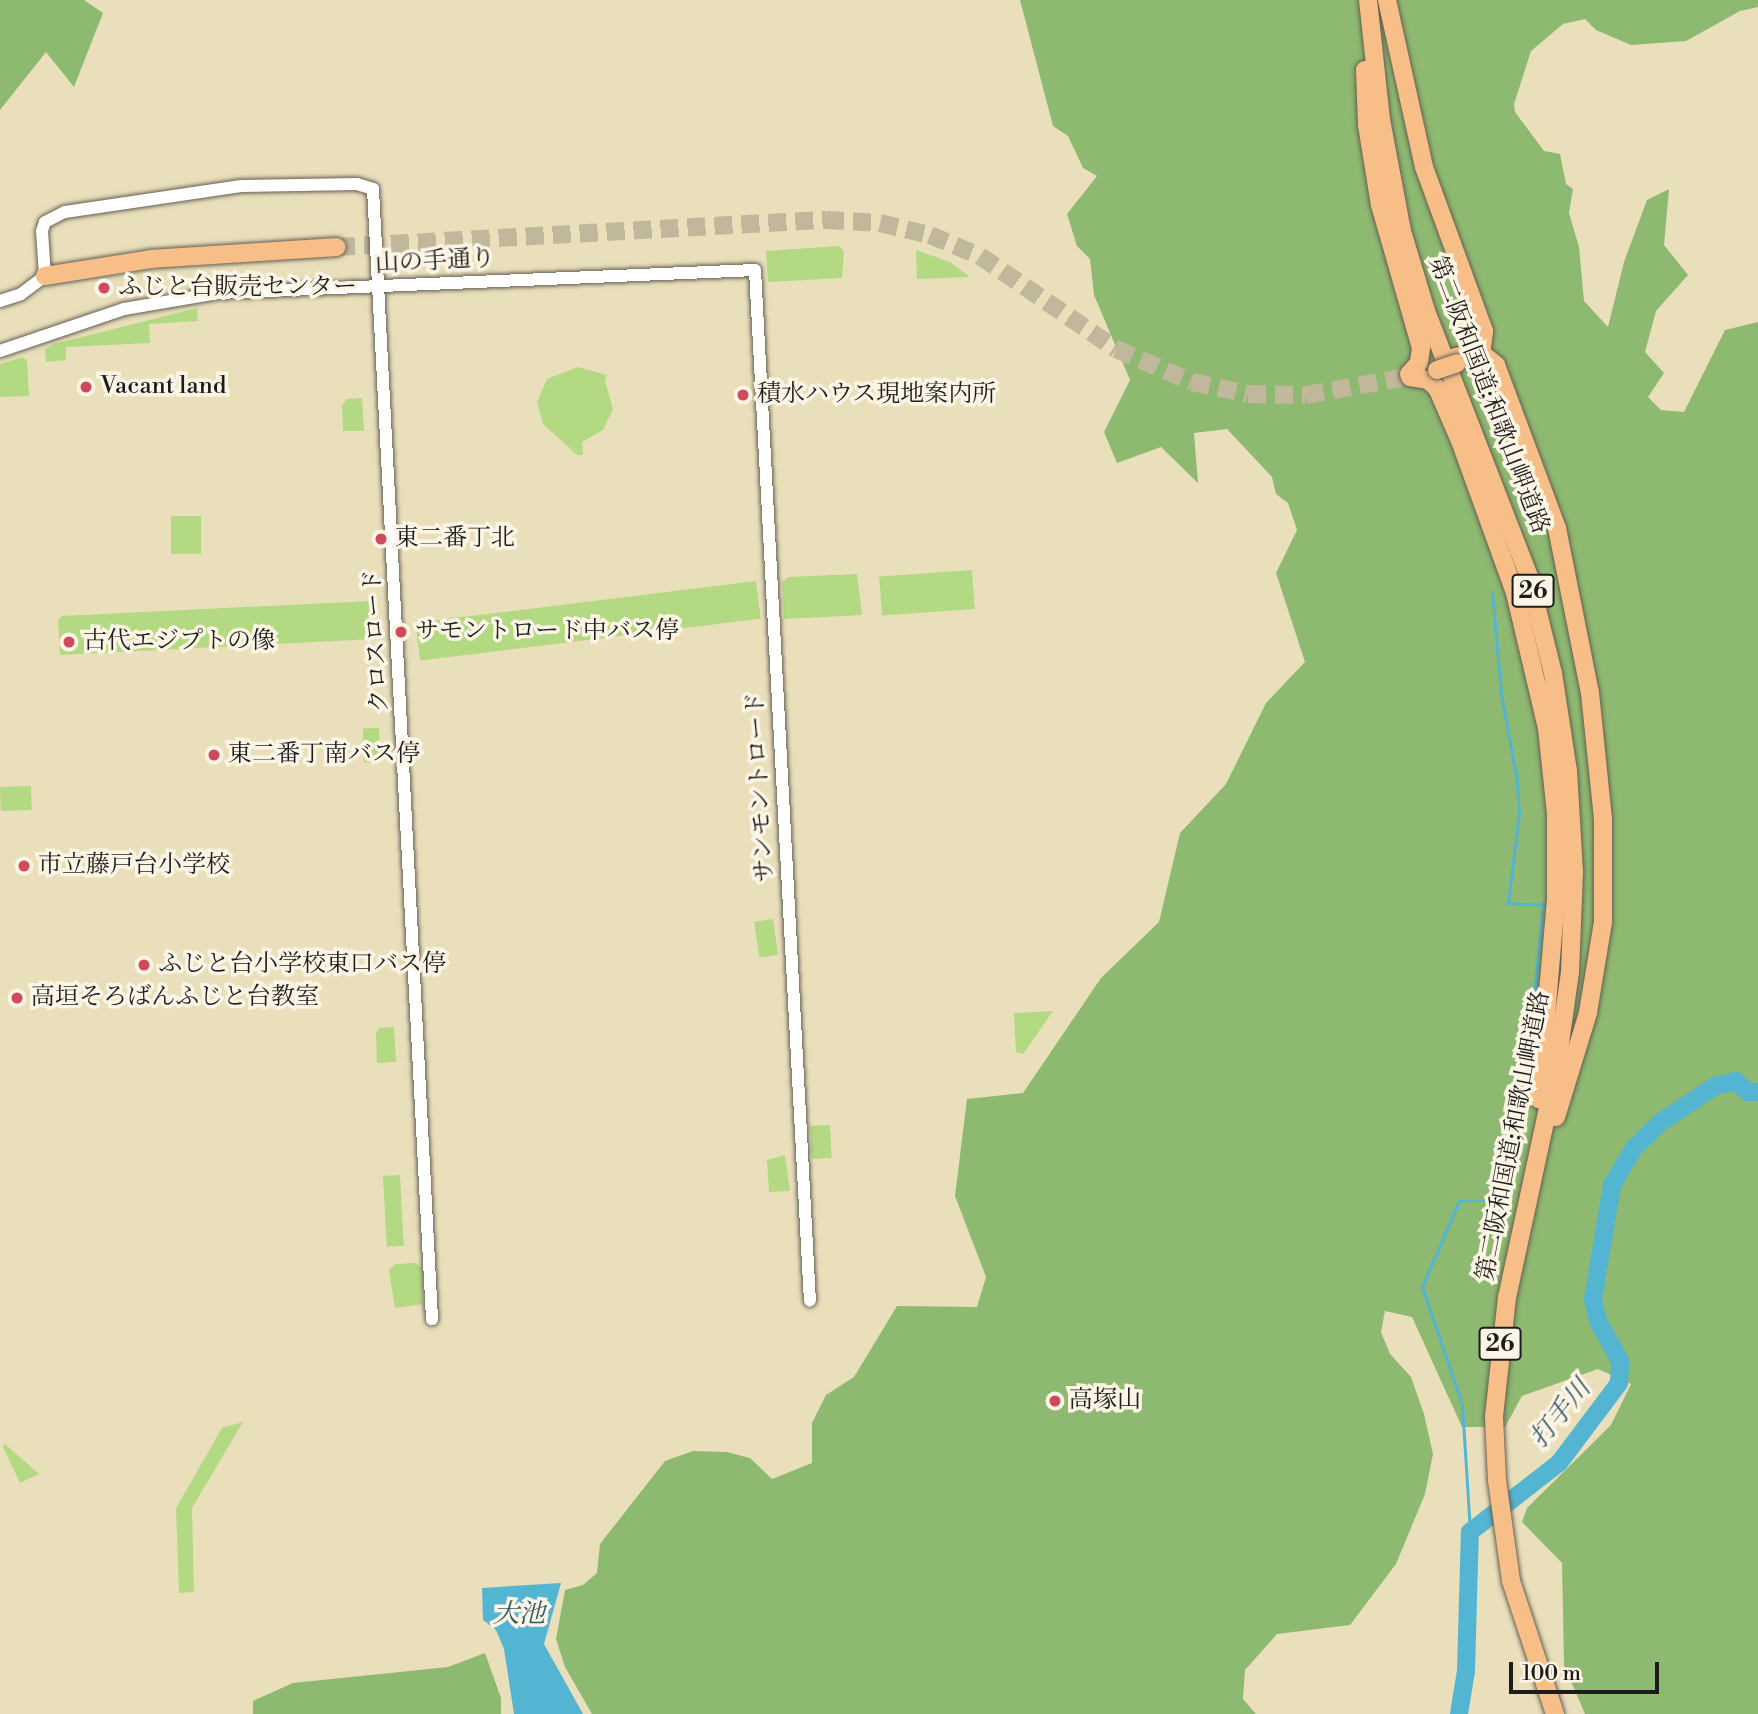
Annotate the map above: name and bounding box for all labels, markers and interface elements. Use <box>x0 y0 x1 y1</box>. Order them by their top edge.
street label: 山の手通り <box>374 244 496 280</box>
street label: 第二阪和国道;和歌山岬道路 <box>1422 252 1554 538</box>
place label: ふじと台販売センター <box>118 274 358 302</box>
marker: ふじと台販売センター <box>96 280 112 296</box>
place label: Vacant land <box>100 373 226 401</box>
marker: Vacant land <box>78 379 94 395</box>
place label: 積水ハウス現地案内所 <box>757 381 997 409</box>
marker: 積水ハウス現地案内所 <box>735 387 751 403</box>
place label: 東二番丁北 <box>395 525 515 553</box>
marker: 東二番丁北 <box>373 531 389 547</box>
street label: クロスロード <box>359 568 395 714</box>
road number: 26 <box>1510 572 1556 610</box>
place label: サモントロード中バス停 <box>415 618 679 646</box>
marker: サモントロード中バス停 <box>393 624 409 640</box>
place label: 古代エジプトの像 <box>83 628 275 656</box>
marker: 古代エジプトの像 <box>61 634 77 650</box>
street label: サンモントロード <box>742 690 780 884</box>
place label: 東二番丁南バス停 <box>228 741 420 769</box>
marker: 東二番丁南バス停 <box>206 747 222 763</box>
place label: 市立藤戸台小学校 <box>38 852 230 880</box>
marker: 市立藤戸台小学校 <box>16 858 32 874</box>
place label: ふじと台小学校東口バス停 <box>158 951 446 979</box>
marker: ふじと台小学校東口バス停 <box>136 957 152 973</box>
place label: 高垣そろばんふじと台教室 <box>31 984 319 1012</box>
street label: 第二阪和国道;和歌山岬道路 <box>1472 989 1556 1283</box>
marker: 高垣そろばんふじと台教室 <box>9 990 25 1006</box>
road number: 26 <box>1477 1324 1523 1364</box>
water label: 打手川 <box>1524 1374 1598 1454</box>
place label: 高塚山 <box>1069 1387 1141 1415</box>
marker: 高塚山 <box>1047 1393 1063 1409</box>
water label: 大池 <box>493 1599 545 1631</box>
scale bar <box>1513 1648 1664 1692</box>
text: 100 m <box>1522 1661 1581 1687</box>

